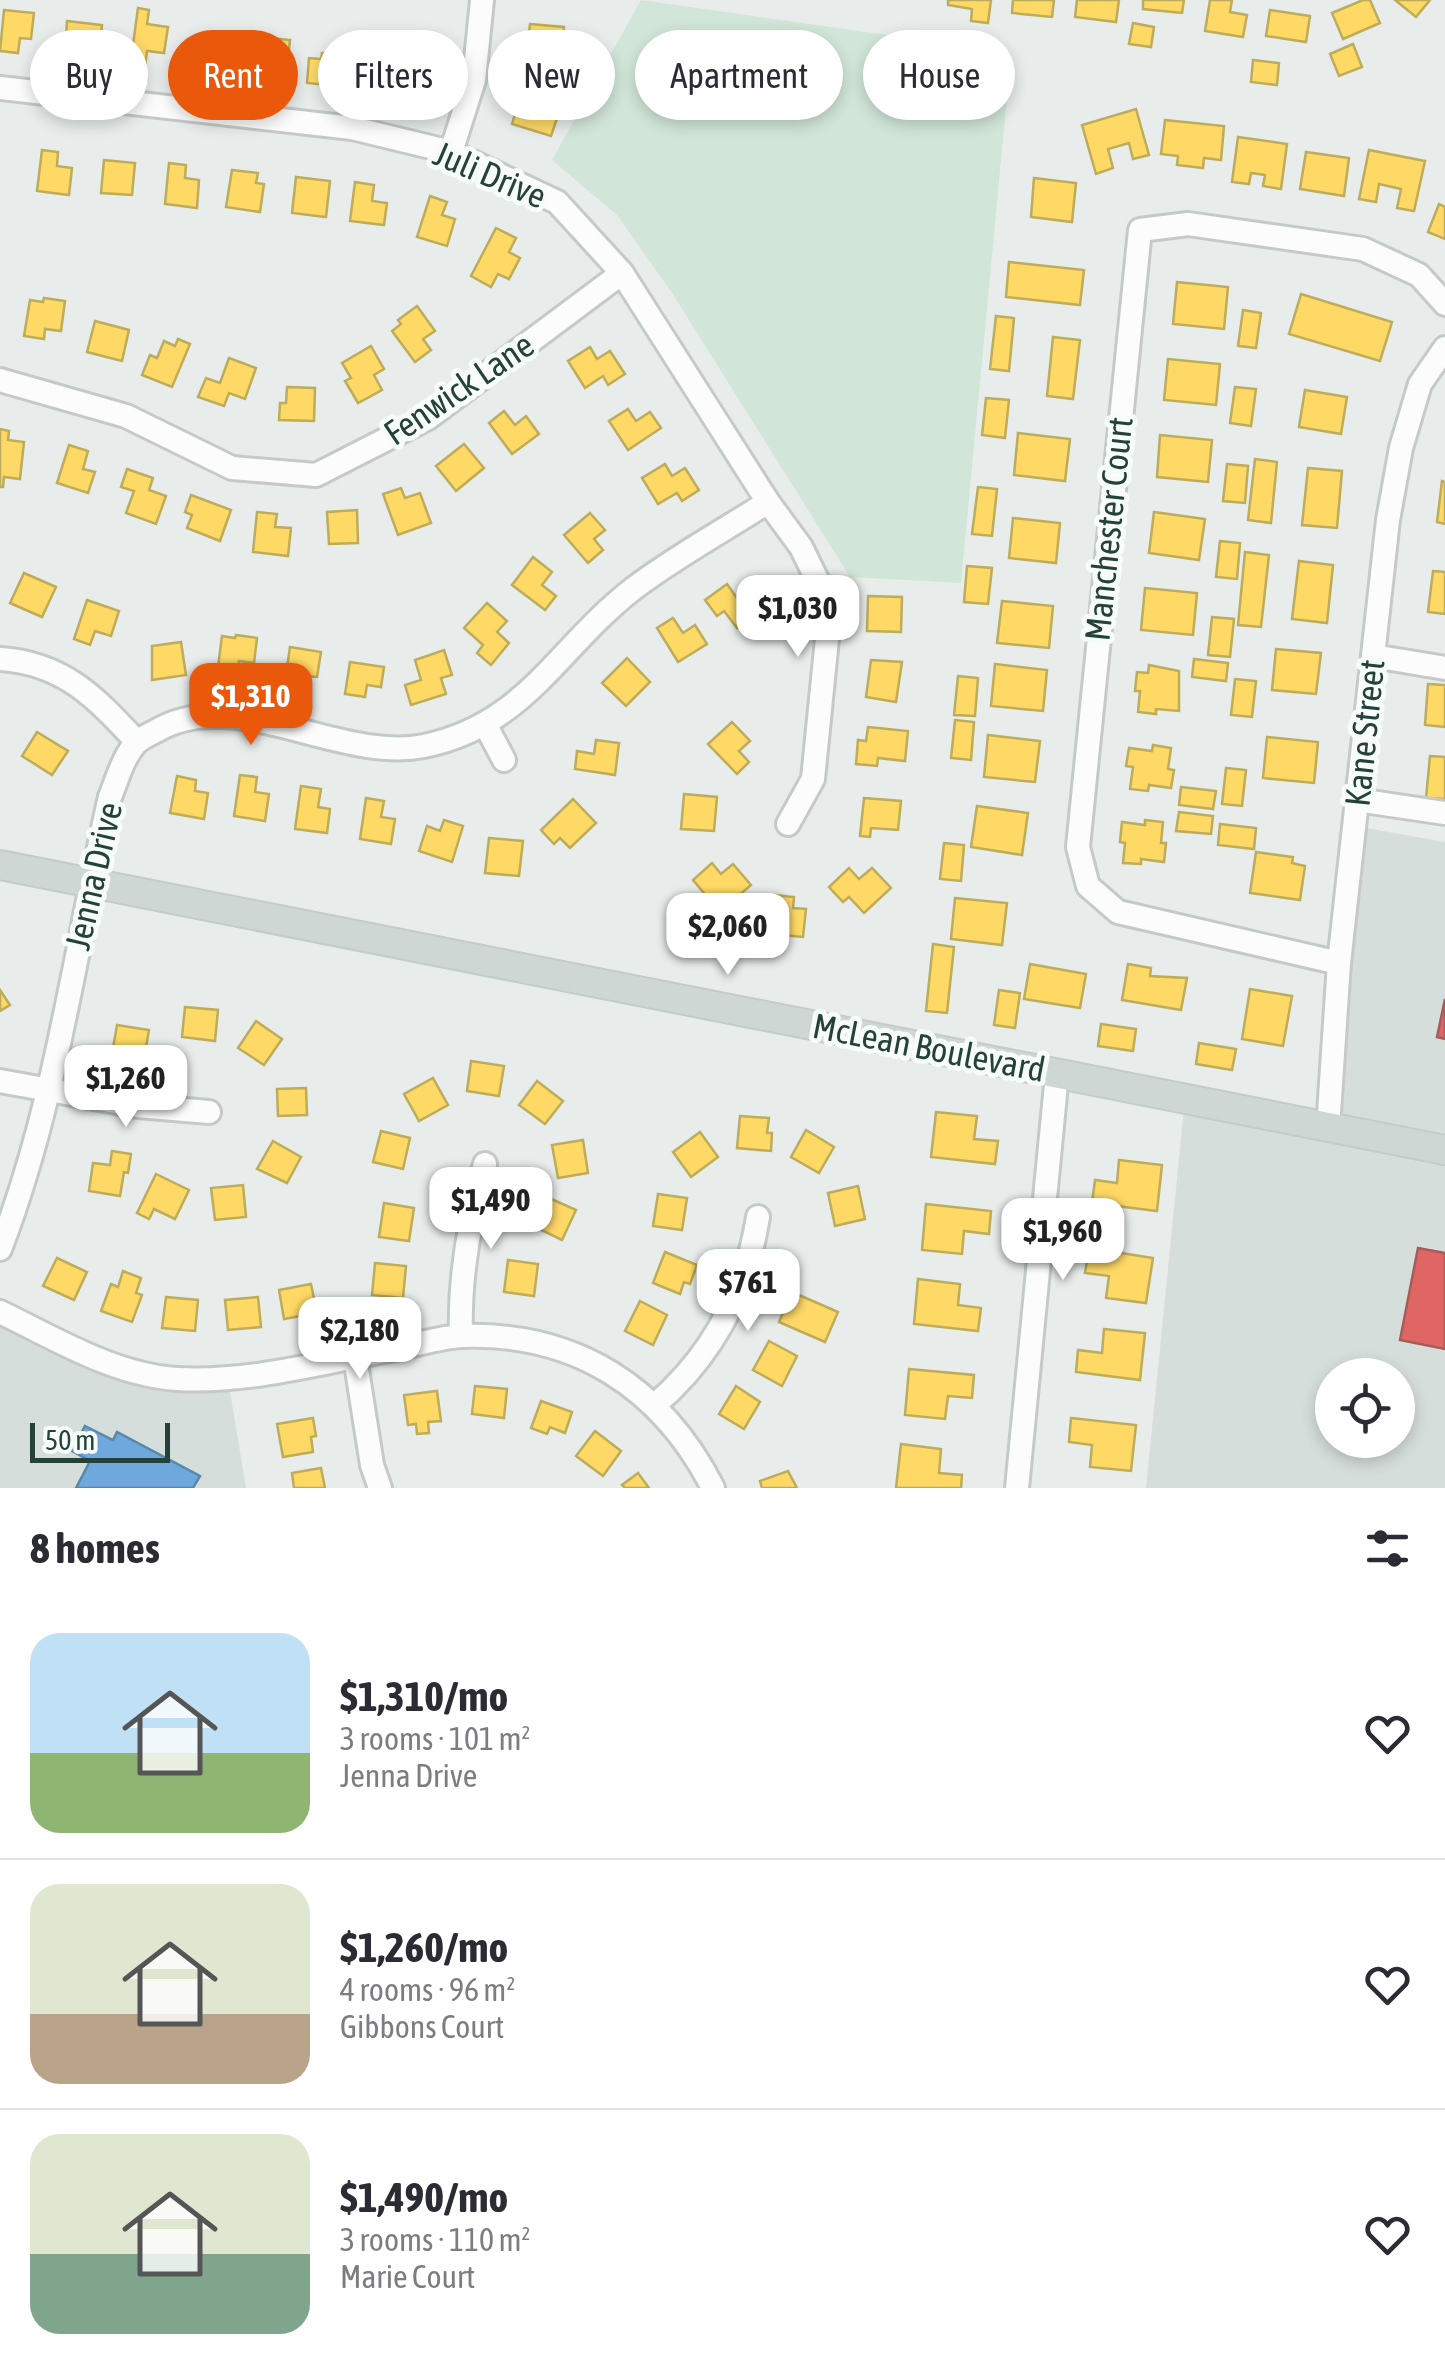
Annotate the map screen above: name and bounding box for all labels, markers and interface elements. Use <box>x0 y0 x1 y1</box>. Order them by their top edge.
chip: Buy <box>30 30 148 120</box>
chip: Rent <box>168 30 298 120</box>
chip: Filters <box>318 30 468 120</box>
chip: New <box>488 30 615 120</box>
chip: Apartment <box>635 30 843 120</box>
chip: House <box>863 30 1015 120</box>
street label: Juli Drive <box>428 133 553 216</box>
street label: Fenwick Lane <box>376 324 541 453</box>
street label: Manchester Court <box>1076 415 1140 643</box>
pin: $1,030 <box>717 575 879 660</box>
text: $1,030 <box>758 589 838 626</box>
street label: Kane Street <box>1336 658 1392 808</box>
pin: $1,310 <box>170 663 332 748</box>
text: $1,310 <box>211 677 291 714</box>
street label: Jenna Drive <box>57 798 129 953</box>
pin: $2,060 <box>647 893 809 978</box>
text: $2,060 <box>688 907 768 944</box>
street label: McLean Boulevard <box>810 1005 1049 1089</box>
pin: $1,260 <box>45 1045 207 1130</box>
text: $1,260 <box>86 1059 166 1096</box>
pin: $1,490 <box>410 1167 572 1252</box>
text: $1,490 <box>451 1181 531 1218</box>
pin: $1,960 <box>982 1198 1144 1283</box>
text: $1,960 <box>1023 1212 1103 1249</box>
pin: $761 <box>689 1249 807 1334</box>
text: $761 <box>719 1263 777 1300</box>
pin: $2,180 <box>279 1297 441 1382</box>
text: $2,180 <box>320 1311 400 1348</box>
map controls <box>1315 1358 1415 1458</box>
button: locate <box>1315 1358 1415 1458</box>
scale bar <box>30 1418 170 1462</box>
text: 50 m <box>45 1424 95 1456</box>
icon: filters <box>1360 1521 1415 1576</box>
text: 8 homes <box>30 1524 160 1572</box>
text: $1,310/mo <box>340 1672 508 1720</box>
icon: home <box>110 1673 230 1793</box>
icon: heart <box>1360 1706 1415 1761</box>
text: 3 rooms · 101 m² <box>340 1720 530 1757</box>
text: Jenna Drive <box>340 1757 477 1794</box>
text: $1,260/mo <box>340 1923 508 1971</box>
icon: home <box>110 1924 230 2044</box>
icon: heart <box>1360 1957 1415 2012</box>
text: 4 rooms · 96 m² <box>340 1971 515 2008</box>
text: Gibbons Court <box>340 2008 504 2045</box>
text: $1,490/mo <box>340 2173 508 2221</box>
icon: home <box>110 2174 230 2294</box>
icon: heart <box>1360 2207 1415 2262</box>
text: 3 rooms · 110 m² <box>340 2221 530 2258</box>
text: Marie Court <box>340 2258 475 2295</box>

